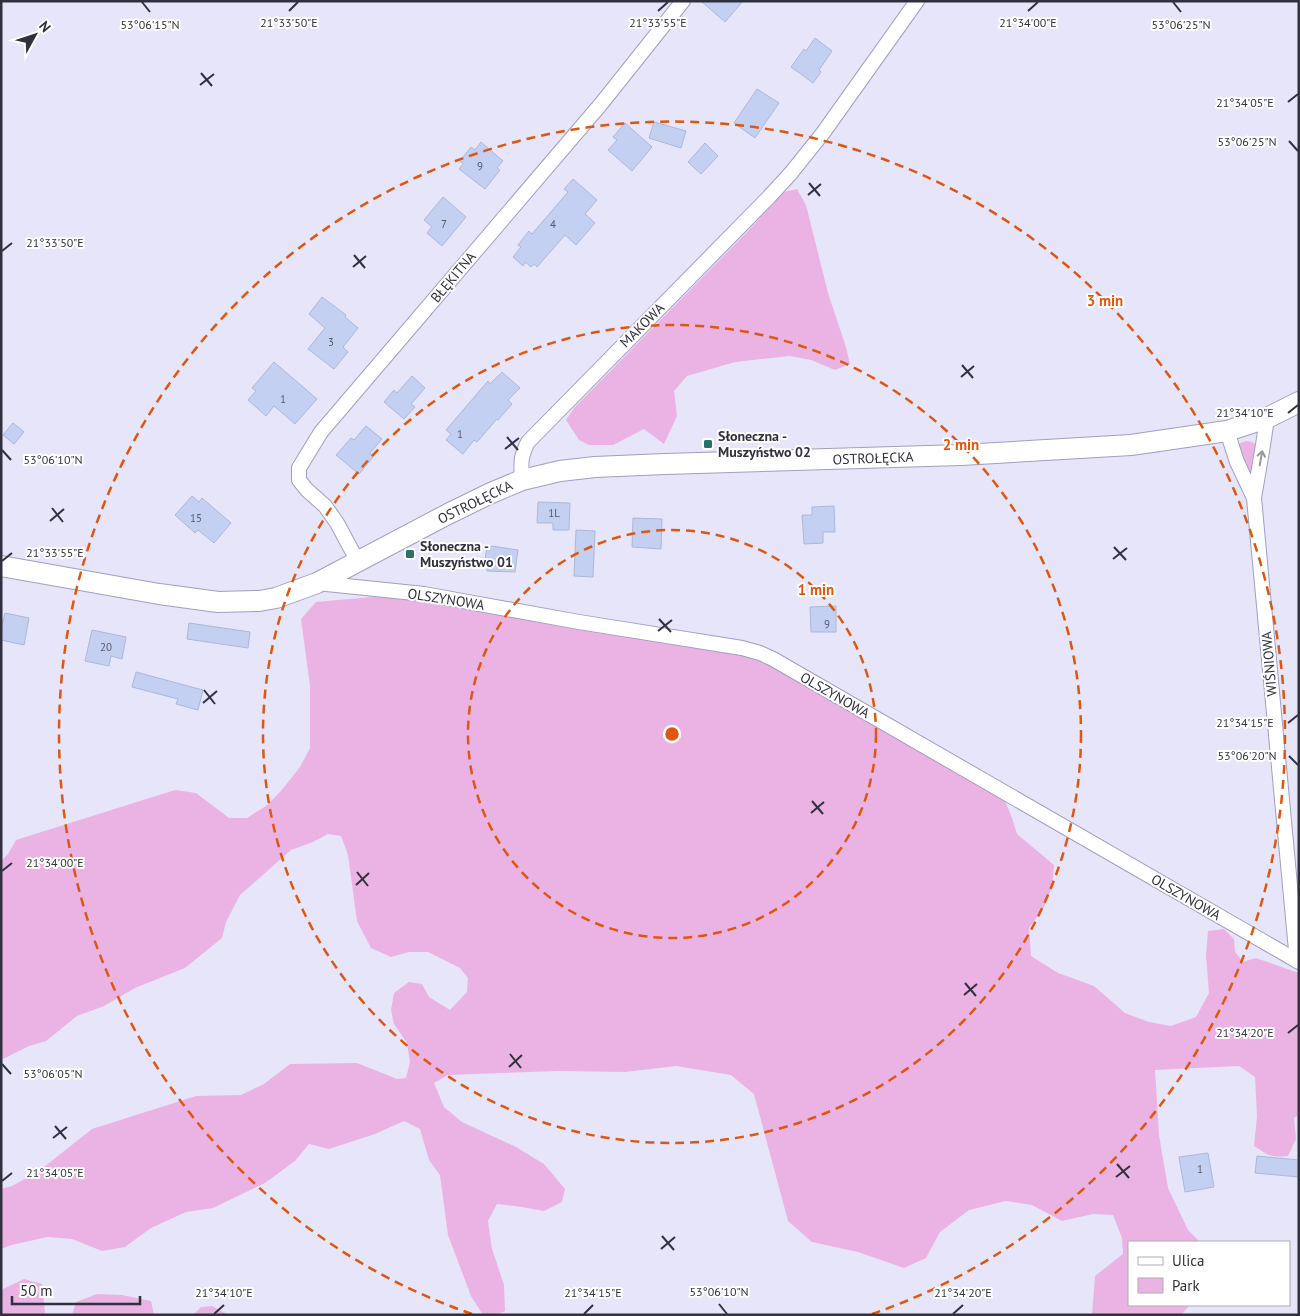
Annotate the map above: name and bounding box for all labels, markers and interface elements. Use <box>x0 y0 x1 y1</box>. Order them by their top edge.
north arrow <box>10 10 60 60</box>
text: 21°33'50"E <box>260 15 318 30</box>
text: 21°33'55"E <box>629 15 687 30</box>
text: 21°34'00"E <box>999 15 1057 30</box>
text: N <box>35 17 55 36</box>
text: 53°06'15"N <box>120 17 180 32</box>
text: 53°06'25"N <box>1151 17 1211 32</box>
text: 21°34'05"E <box>1216 95 1274 110</box>
text: 53°06'25"N <box>1217 134 1277 149</box>
house number: 9 <box>477 159 483 173</box>
house number: 7 <box>441 217 447 231</box>
house number: 4 <box>550 217 556 231</box>
text: 21°33'50"E <box>26 235 84 250</box>
street label: BŁĘKITNA <box>427 247 480 306</box>
text: 3 min <box>1087 291 1123 310</box>
street label: MAKOWA <box>616 298 669 351</box>
house number: 3 <box>328 335 334 349</box>
house number: 1 <box>280 392 286 406</box>
text: 21°34'10"E <box>1216 405 1274 420</box>
house number: 1 <box>457 427 463 441</box>
place label: Słoneczna - Muszyństwo 02 <box>718 427 811 461</box>
text: 2 min <box>943 435 979 454</box>
marker: Słoneczna - Muszyństwo 02 <box>702 438 714 450</box>
street label: OSTROŁĘCKA <box>832 448 915 468</box>
one-way arrow <box>1256 450 1266 466</box>
text: 53°06'10"N <box>23 452 83 467</box>
street label: OSTROŁĘCKA <box>435 476 516 528</box>
house number: 1L <box>548 506 560 520</box>
house number: 15 <box>190 511 202 525</box>
place label: Słoneczna - Muszyństwo 01 <box>420 537 513 571</box>
text: 21°33'55"E <box>26 545 84 560</box>
marker: Słoneczna - Muszyństwo 01 <box>404 548 416 560</box>
text: 1 min <box>798 580 834 599</box>
street label: OLSZYNOWA <box>406 584 486 614</box>
house number: 9 <box>824 617 830 631</box>
street label: WIŚNIOWA <box>1257 630 1281 697</box>
house number: 20 <box>100 640 112 654</box>
street label: OLSZYNOWA <box>797 668 874 723</box>
text: 21°34'15"E <box>1216 715 1274 730</box>
centre of rings <box>663 725 681 743</box>
text: 53°06'20"N <box>1217 748 1277 763</box>
text: 21°34'00"E <box>26 855 84 870</box>
street label: OLSZYNOWA <box>1148 870 1225 925</box>
text: 21°34'20"E <box>1216 1025 1274 1040</box>
text: 53°06'05"N <box>23 1066 83 1081</box>
house number: 1 <box>1197 1162 1203 1176</box>
text: 21°34'05"E <box>26 1165 84 1180</box>
legend <box>1128 1241 1290 1306</box>
text: Ulica <box>1172 1251 1204 1270</box>
scale bar <box>12 1274 140 1306</box>
text: Park <box>1172 1276 1200 1295</box>
text: 50 m <box>20 1281 53 1300</box>
text: 53°06'10"N <box>689 1284 749 1299</box>
text: 21°34'10"E <box>195 1285 253 1300</box>
text: 21°34'15"E <box>564 1285 622 1300</box>
text: 21°34'20"E <box>934 1285 992 1300</box>

